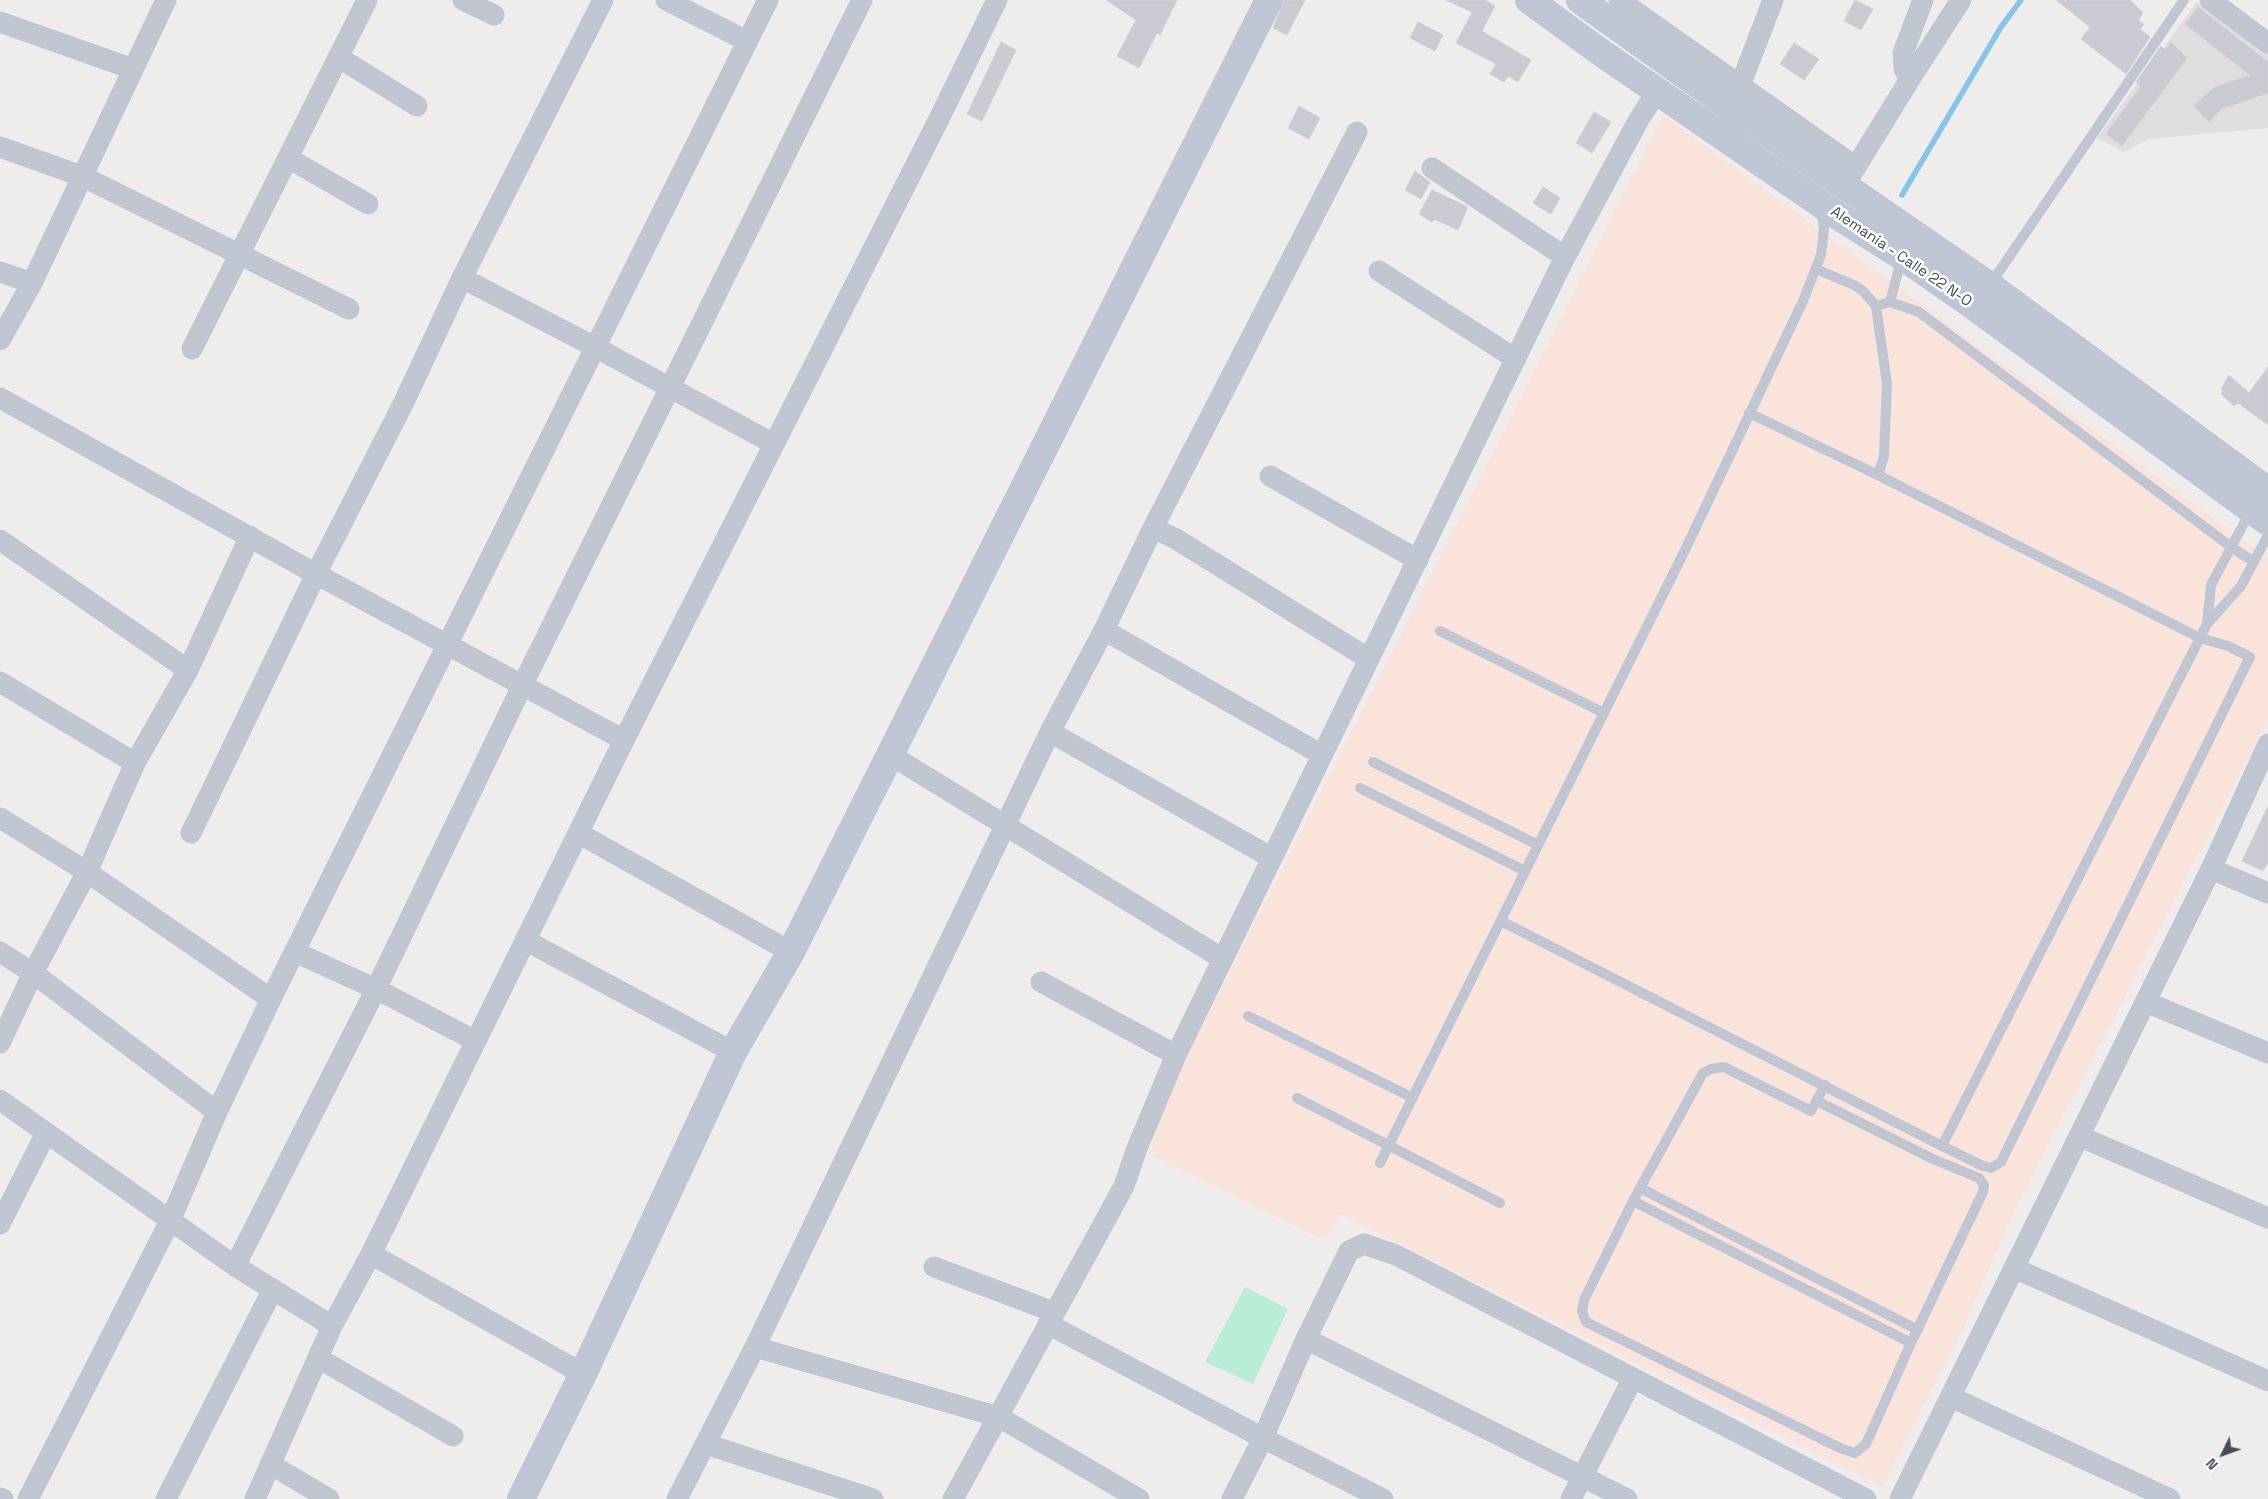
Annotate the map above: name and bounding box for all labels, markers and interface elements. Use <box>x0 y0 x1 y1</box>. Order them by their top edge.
street label: Alemania - Calle 22 N-O <box>1827 203 1975 311</box>
north arrow <box>2198 1429 2248 1479</box>
text: N <box>2202 1455 2222 1474</box>

